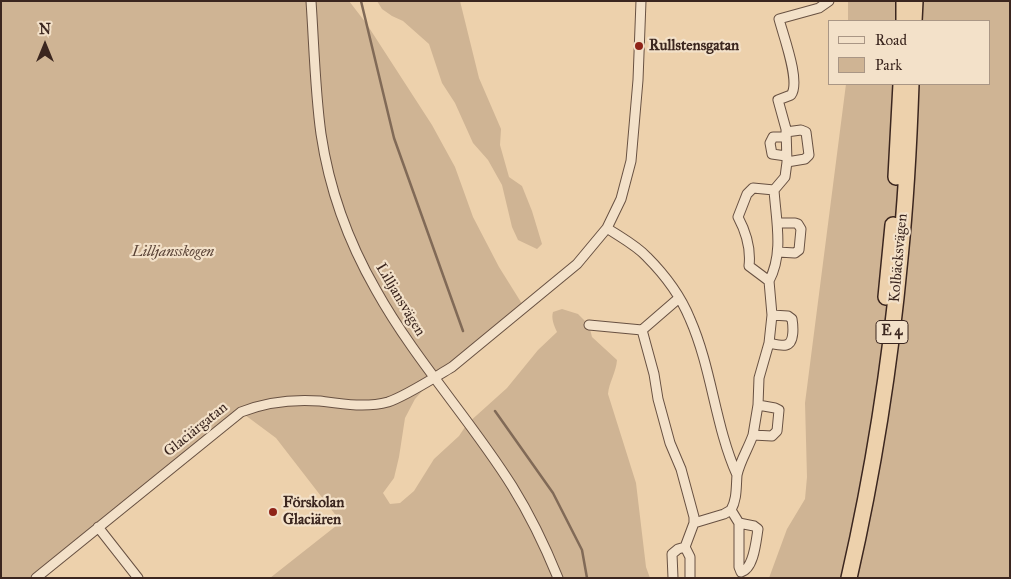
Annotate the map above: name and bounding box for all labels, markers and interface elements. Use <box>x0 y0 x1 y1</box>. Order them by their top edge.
north arrow <box>20 20 70 70</box>
legend <box>828 20 991 85</box>
text: N <box>39 21 51 38</box>
text: Road <box>875 31 907 49</box>
place label: Rullstensgatan <box>649 37 739 55</box>
marker: Rullstensgatan <box>633 40 645 52</box>
text: Park <box>875 56 902 74</box>
street label: Kolbäcksvägen <box>886 213 912 303</box>
park label: Lilljansskogen <box>132 243 214 261</box>
street label: Lilljansvägen <box>371 260 429 340</box>
road number: E 4 <box>876 321 908 344</box>
street label: Glaciärgatan <box>160 399 232 461</box>
place label: Förskolan Glaciären <box>283 494 344 529</box>
marker: Förskolan Glaciären <box>267 506 279 518</box>

